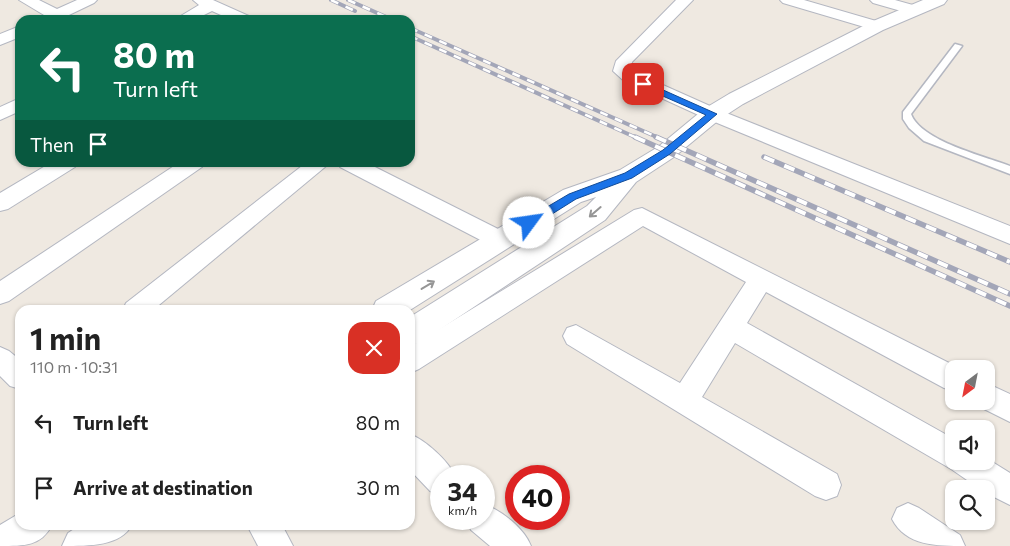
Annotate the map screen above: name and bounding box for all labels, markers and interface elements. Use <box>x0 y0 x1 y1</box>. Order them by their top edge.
text: 80 m <box>113 32 195 75</box>
icon: left <box>30 35 95 100</box>
pin <box>622 63 664 105</box>
icon: arrive <box>629 70 657 98</box>
text: Turn left <box>113 75 198 102</box>
icon: arrive <box>84 130 112 158</box>
text: Then <box>30 133 74 156</box>
position arrow <box>502 196 554 248</box>
one-way arrow <box>589 206 602 217</box>
one-way arrow <box>420 279 434 289</box>
text: 1 min <box>30 319 101 356</box>
button: close <box>348 322 400 374</box>
text: 110 m · 10:31 <box>30 357 118 376</box>
north arrow <box>945 360 995 410</box>
map controls <box>945 360 995 530</box>
icon: left <box>30 409 58 437</box>
text: Turn left <box>73 411 148 434</box>
text: 80 m <box>356 411 400 434</box>
button: sound <box>945 420 995 470</box>
speed limit sign: 40 <box>505 465 570 530</box>
icon: arrive <box>30 474 58 502</box>
text: Arrive at destination <box>73 476 253 499</box>
text: 30 m <box>357 476 400 499</box>
text: 34 <box>448 476 477 506</box>
button: search <box>945 480 995 530</box>
text: km/h <box>448 503 477 517</box>

